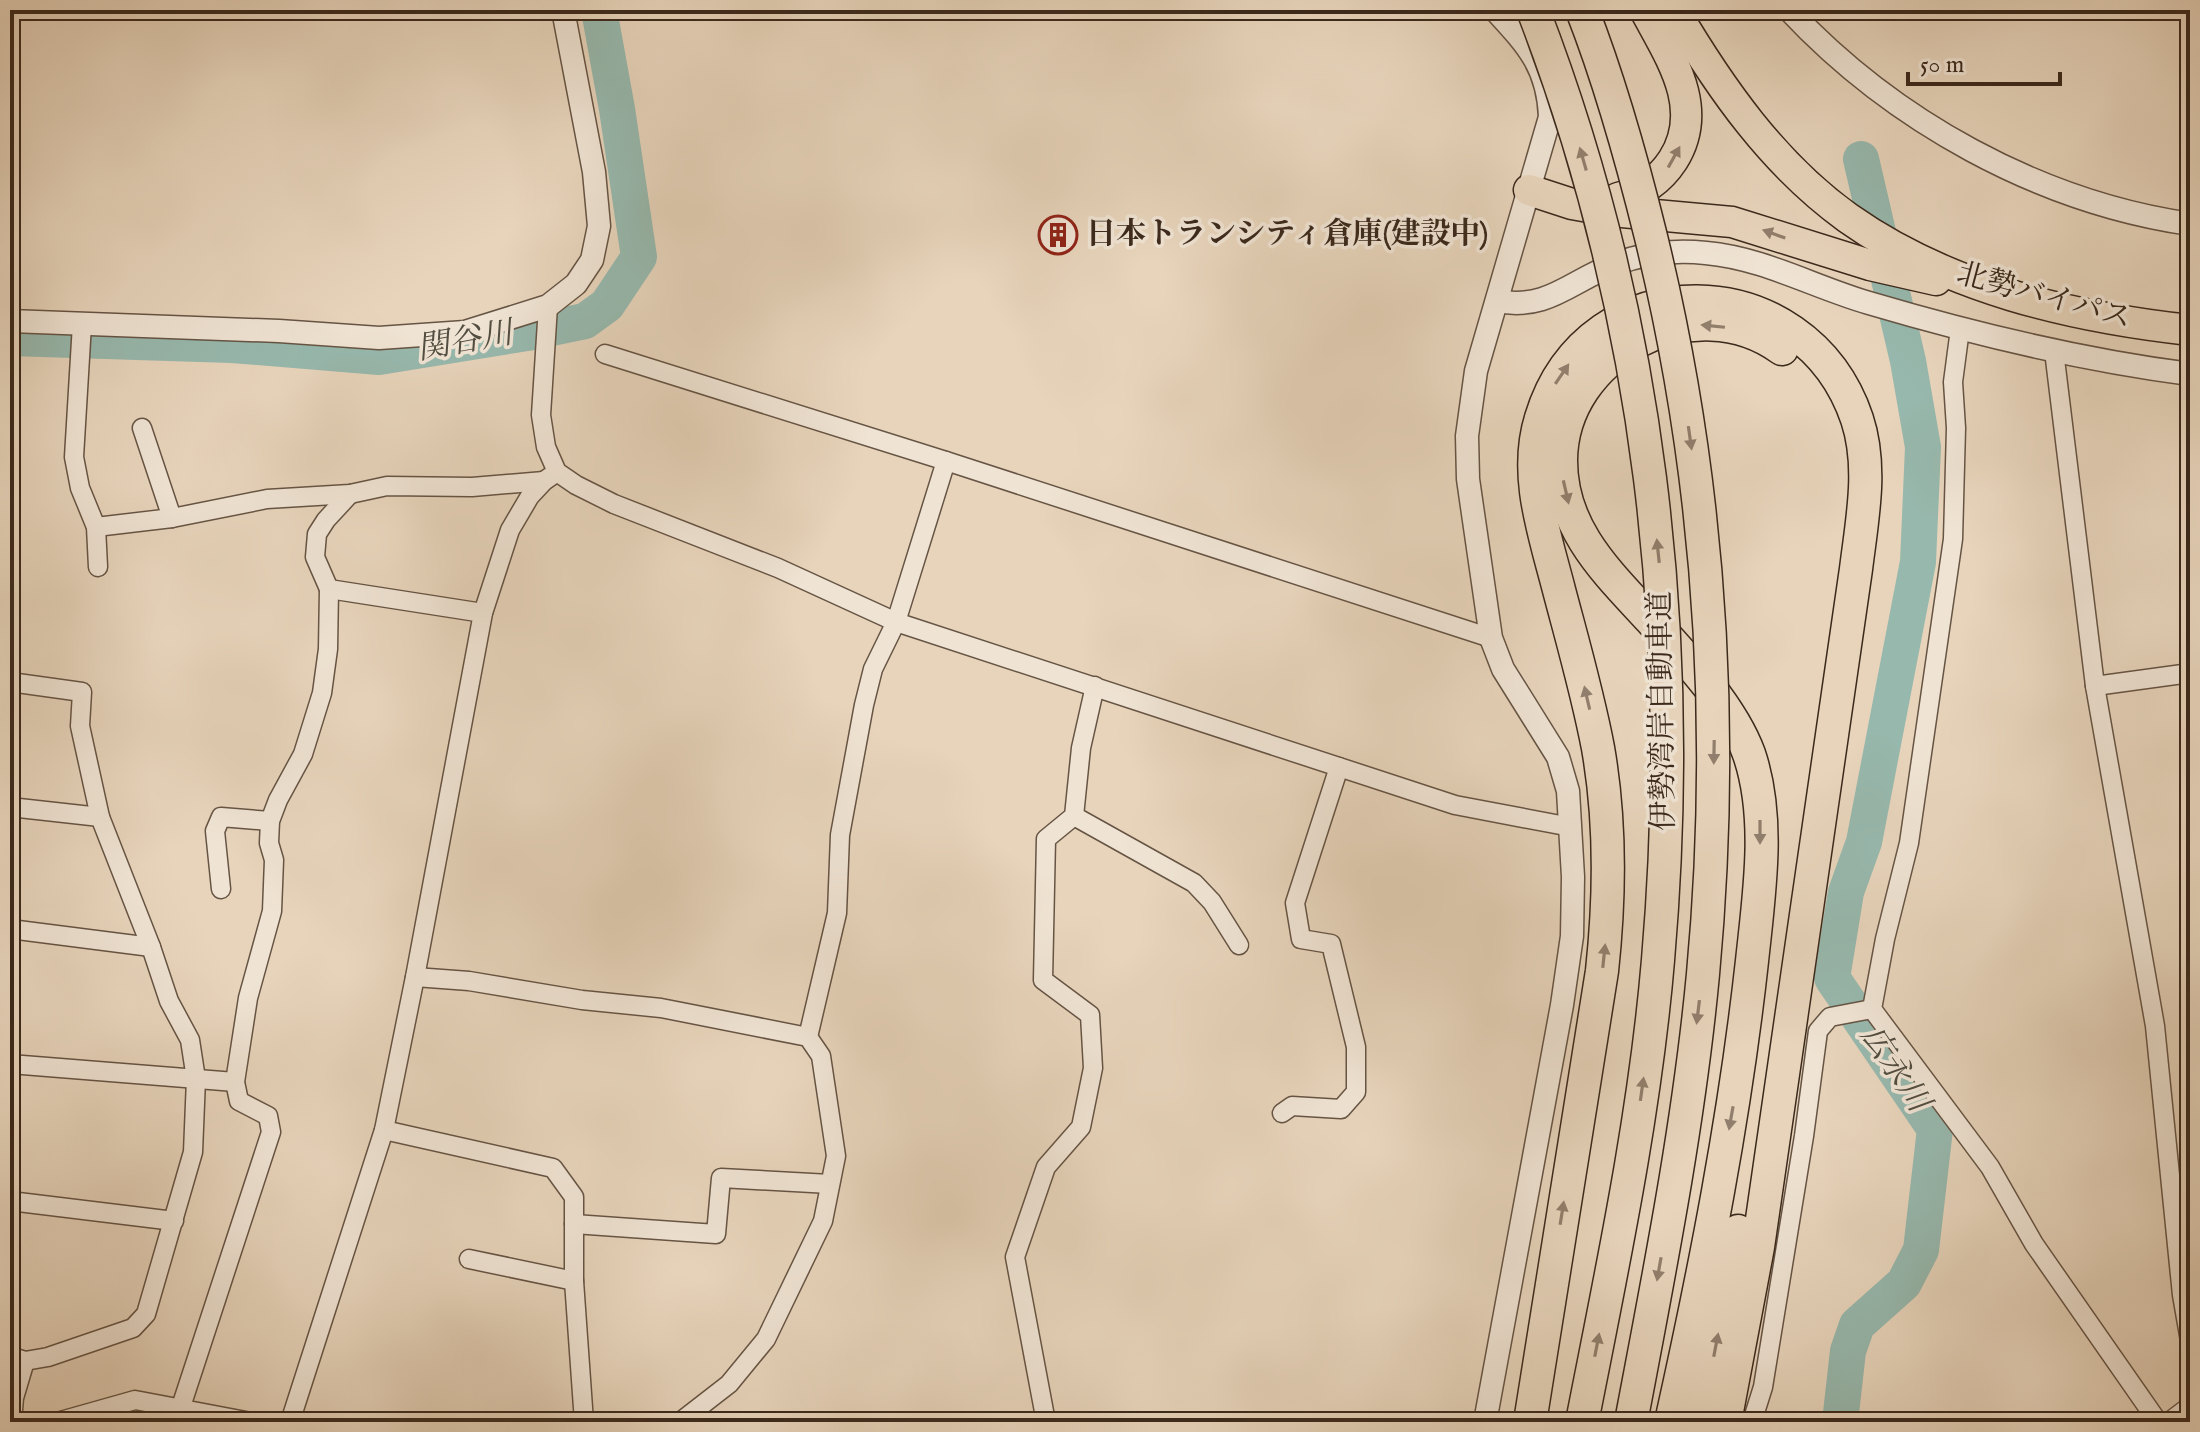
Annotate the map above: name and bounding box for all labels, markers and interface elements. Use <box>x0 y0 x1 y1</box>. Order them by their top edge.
scale bar <box>1908 36 2060 86</box>
text: 50 m <box>1920 50 1964 81</box>
one-way arrow <box>1576 146 1589 170</box>
one-way arrow <box>1666 146 1680 168</box>
building icon: 日本トランシティ倉庫(建設中) <box>1037 214 1079 256</box>
place label: 日本トランシティ倉庫(建設中) <box>1086 216 1488 254</box>
one-way arrow <box>1762 227 1786 240</box>
street label: 北勢バイパス <box>1952 255 2136 339</box>
water label: 関谷川 <box>414 313 519 371</box>
one-way arrow <box>1700 319 1725 332</box>
one-way arrow <box>1555 363 1569 385</box>
one-way arrow <box>1684 425 1697 450</box>
one-way arrow <box>1560 480 1573 505</box>
one-way arrow <box>1651 538 1664 563</box>
street label: 伊勢湾岸自動車道 <box>1642 591 1684 831</box>
one-way arrow <box>1580 685 1593 710</box>
one-way arrow <box>1708 740 1721 765</box>
one-way arrow <box>1754 820 1766 845</box>
one-way arrow <box>1597 943 1610 968</box>
one-way arrow <box>1692 1000 1705 1025</box>
water label: 広永川 <box>1850 1018 1940 1123</box>
one-way arrow <box>1636 1076 1649 1101</box>
one-way arrow <box>1725 1106 1737 1131</box>
one-way arrow <box>1557 1200 1569 1225</box>
one-way arrow <box>1653 1256 1665 1281</box>
one-way arrow <box>1591 1333 1604 1358</box>
one-way arrow <box>1711 1333 1723 1358</box>

